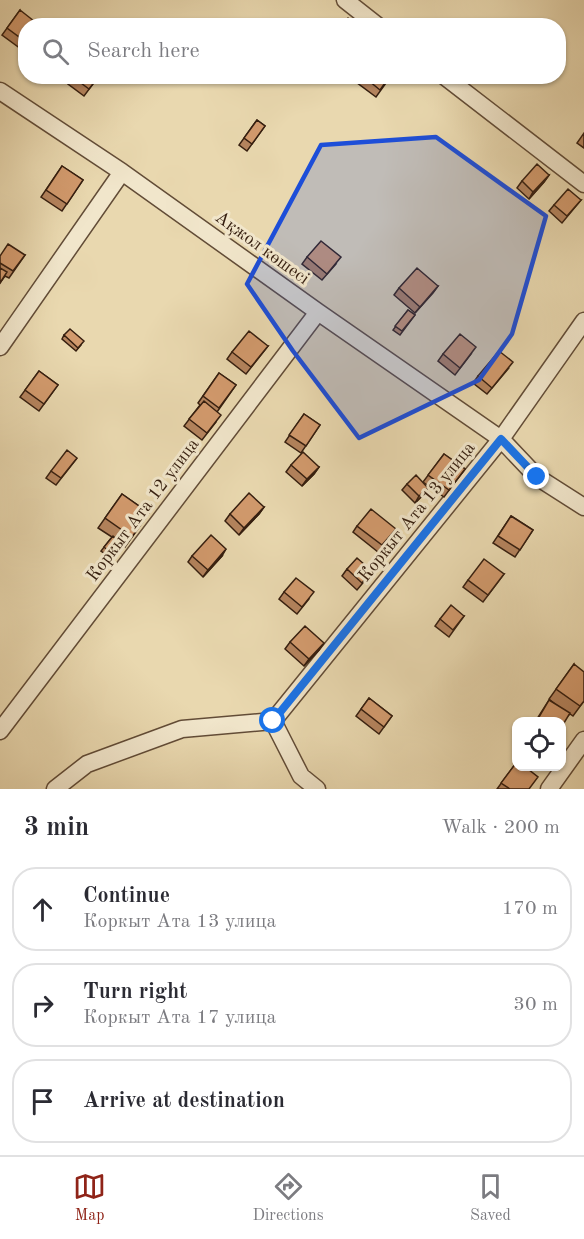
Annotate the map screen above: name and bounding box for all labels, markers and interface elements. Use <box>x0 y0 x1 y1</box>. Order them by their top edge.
search box <box>18 18 566 84</box>
icon: search <box>39 35 72 68</box>
text: Search here <box>87 40 200 62</box>
street label: Ақжол көшесі <box>212 208 312 288</box>
street label: Коркыт Ата 12 улица <box>83 435 203 585</box>
street label: Коркыт Ата 13 улица <box>355 439 479 585</box>
route end <box>523 463 549 489</box>
route start <box>259 707 285 733</box>
map controls <box>512 717 566 771</box>
button: locate <box>512 717 566 771</box>
text: 3 min <box>24 815 89 841</box>
text: Walk · 200 m <box>441 818 560 838</box>
text: Continue <box>83 885 170 907</box>
icon: ahead <box>26 893 59 926</box>
text: 170 m <box>502 899 558 919</box>
text: Коркыт Ата 13 улица <box>83 912 276 932</box>
text: Turn right <box>83 981 187 1003</box>
icon: right <box>26 989 59 1022</box>
text: 30 m <box>513 995 558 1015</box>
text: Коркыт Ата 17 улица <box>83 1008 276 1028</box>
icon: arrive <box>26 1085 59 1118</box>
text: Arrive at destination <box>83 1090 285 1112</box>
tab: Map <box>73 1170 106 1226</box>
tab: Directions <box>253 1170 324 1226</box>
tab: Saved <box>470 1170 511 1226</box>

